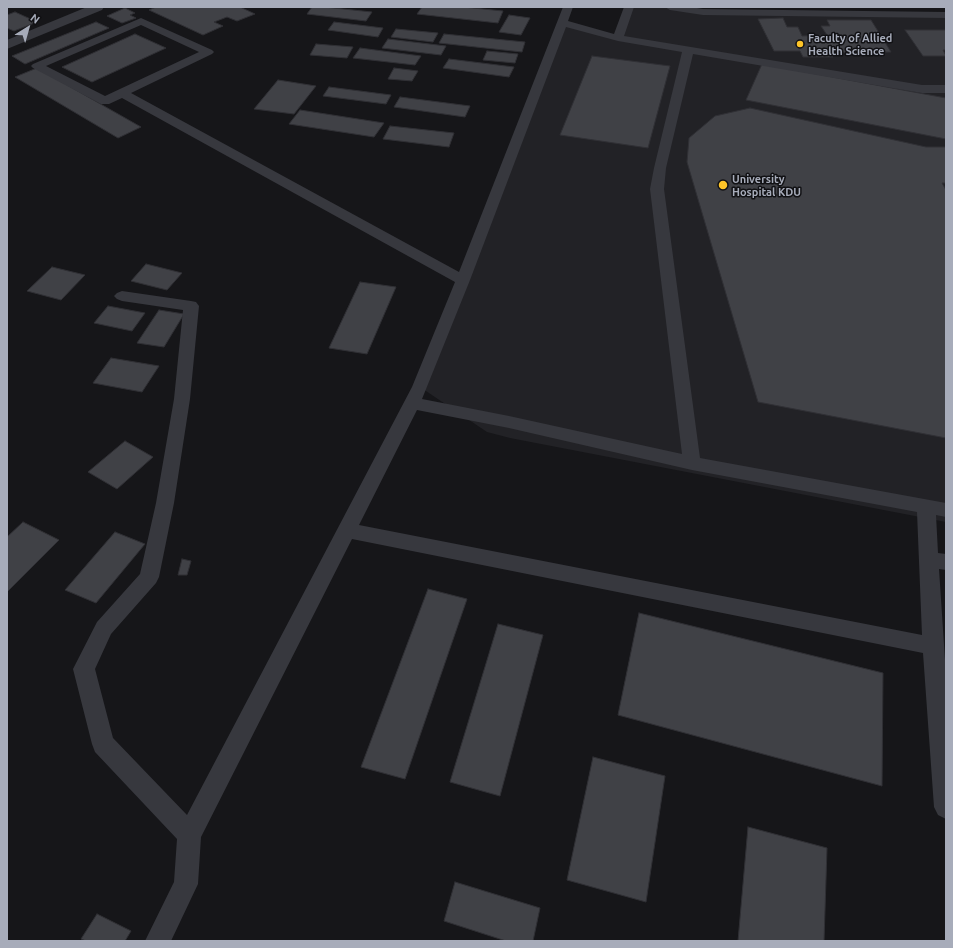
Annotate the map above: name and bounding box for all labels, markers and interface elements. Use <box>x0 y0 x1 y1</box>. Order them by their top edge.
north arrow <box>8 8 48 48</box>
text: N <box>28 11 42 26</box>
place label: Faculty of Allied Health Science <box>808 31 892 57</box>
marker: Faculty of Allied Health Science <box>795 39 805 49</box>
place label: University Hospital KDU <box>732 172 801 198</box>
marker: University Hospital KDU <box>717 179 729 191</box>

